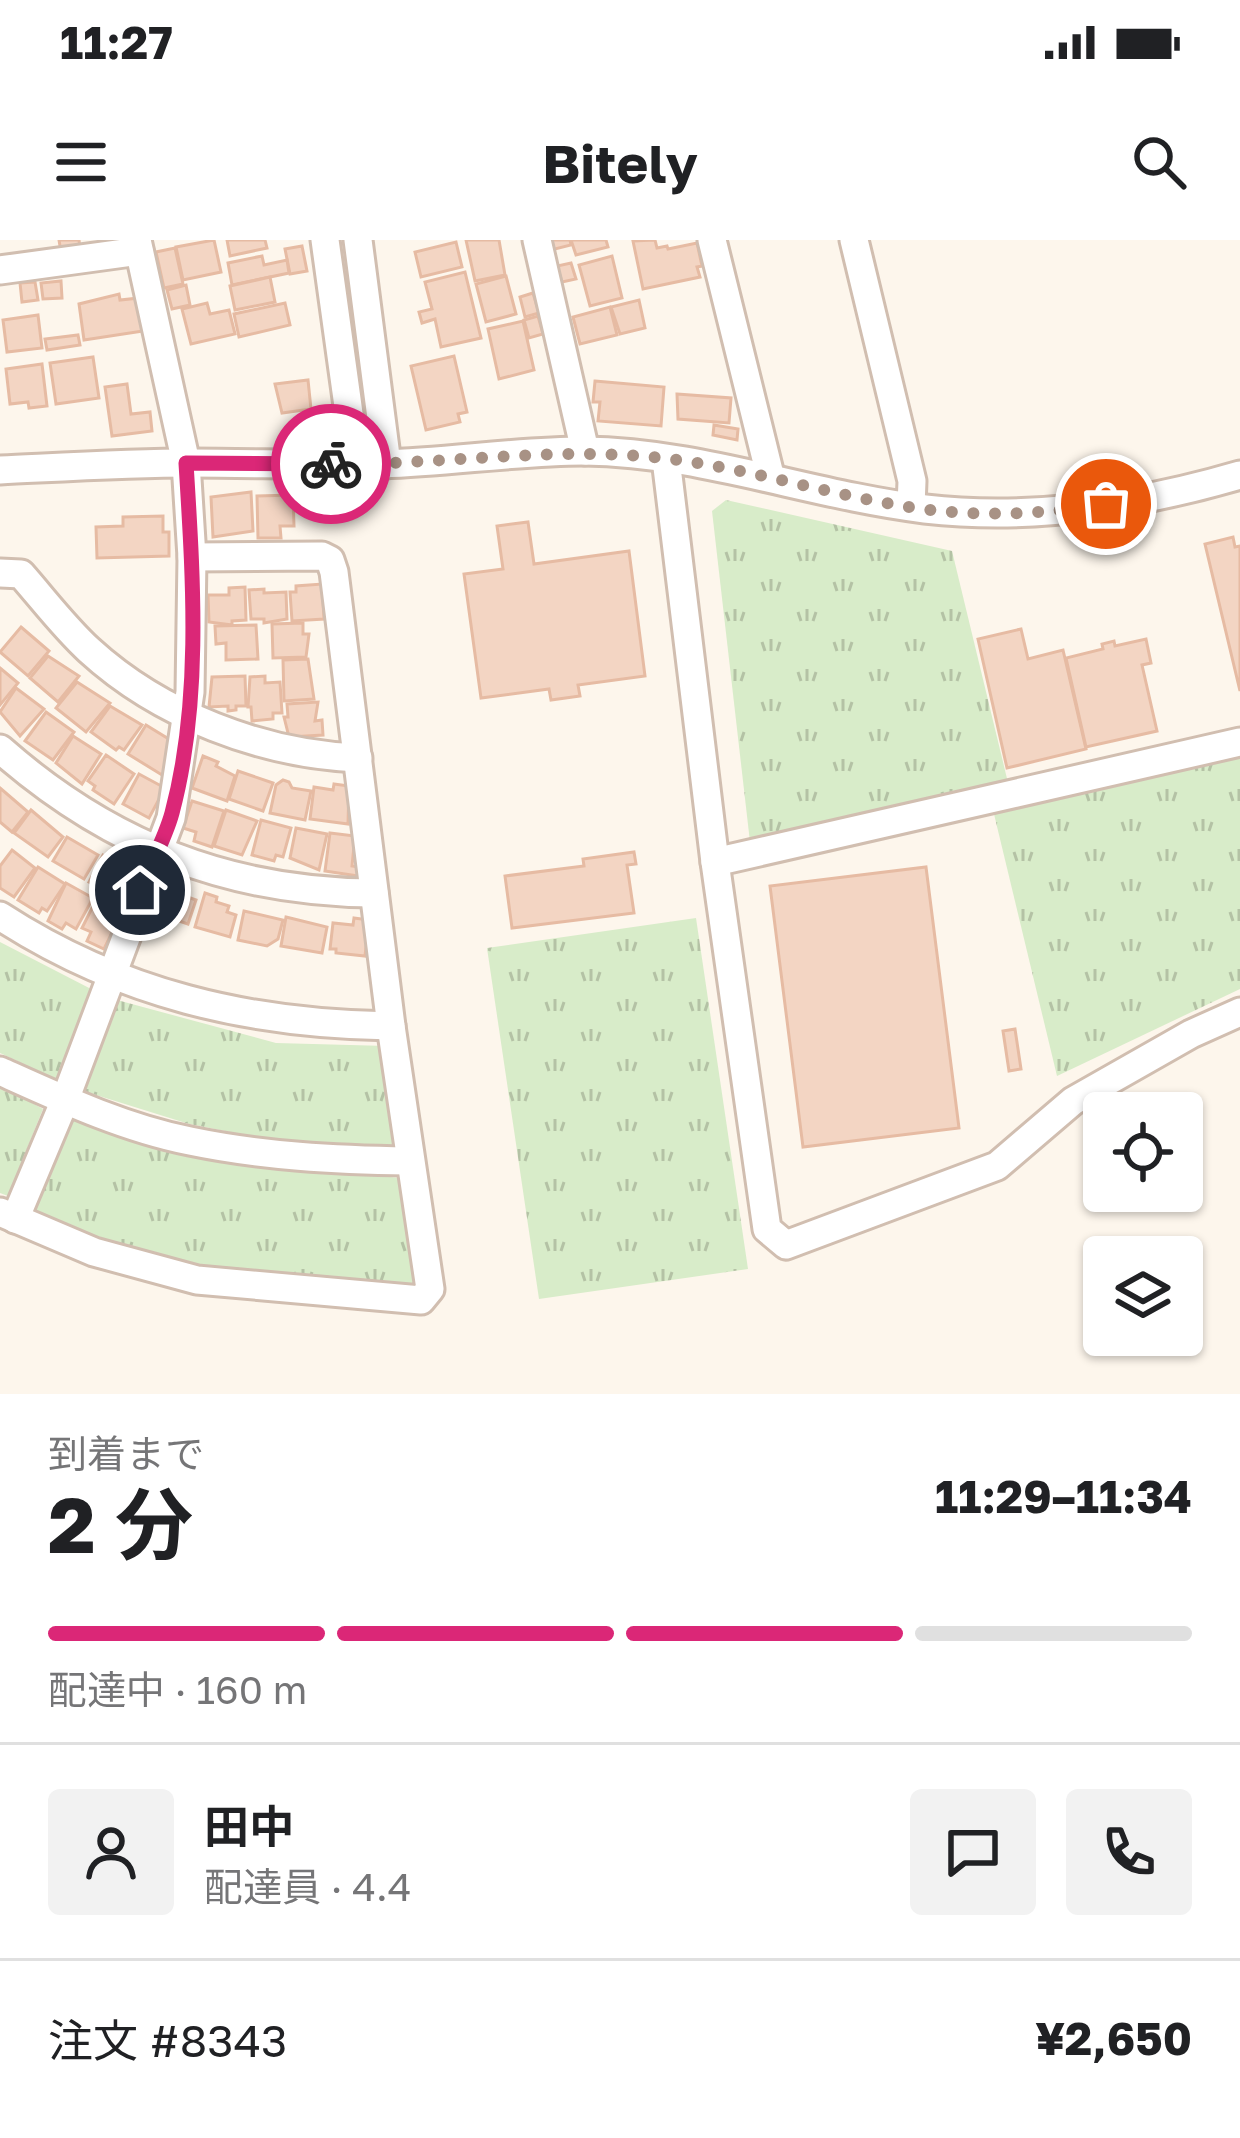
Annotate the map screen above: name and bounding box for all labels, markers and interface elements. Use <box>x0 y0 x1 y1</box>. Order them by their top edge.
text: 11:27 <box>60 15 173 69</box>
icon: menu <box>48 129 114 195</box>
icon: search <box>1126 129 1192 195</box>
text: Bitely <box>542 130 698 195</box>
courier <box>271 404 391 524</box>
icon: bike <box>298 431 364 497</box>
pin <box>1055 453 1157 555</box>
icon: bag <box>1073 471 1139 537</box>
pin <box>89 839 191 941</box>
icon: home <box>107 857 173 923</box>
map controls <box>1083 1092 1203 1356</box>
button: locate <box>1083 1092 1203 1212</box>
button: layers <box>1083 1236 1203 1356</box>
text: 到着まで <box>48 1430 204 1477</box>
text: 11:29–11:34 <box>935 1469 1192 1523</box>
text: 2 分 <box>48 1477 193 1570</box>
text: 配達中 · 160 m <box>48 1666 307 1713</box>
button: person <box>48 1789 174 1915</box>
button: chat <box>910 1789 1036 1915</box>
button: phone <box>1066 1789 1192 1915</box>
text: 田中 <box>204 1799 294 1853</box>
text: 配達員 · 4.4 <box>204 1863 411 1910</box>
text: ¥2,650 <box>1035 2011 1192 2065</box>
text: 注文 #8343 <box>48 2013 287 2067</box>

